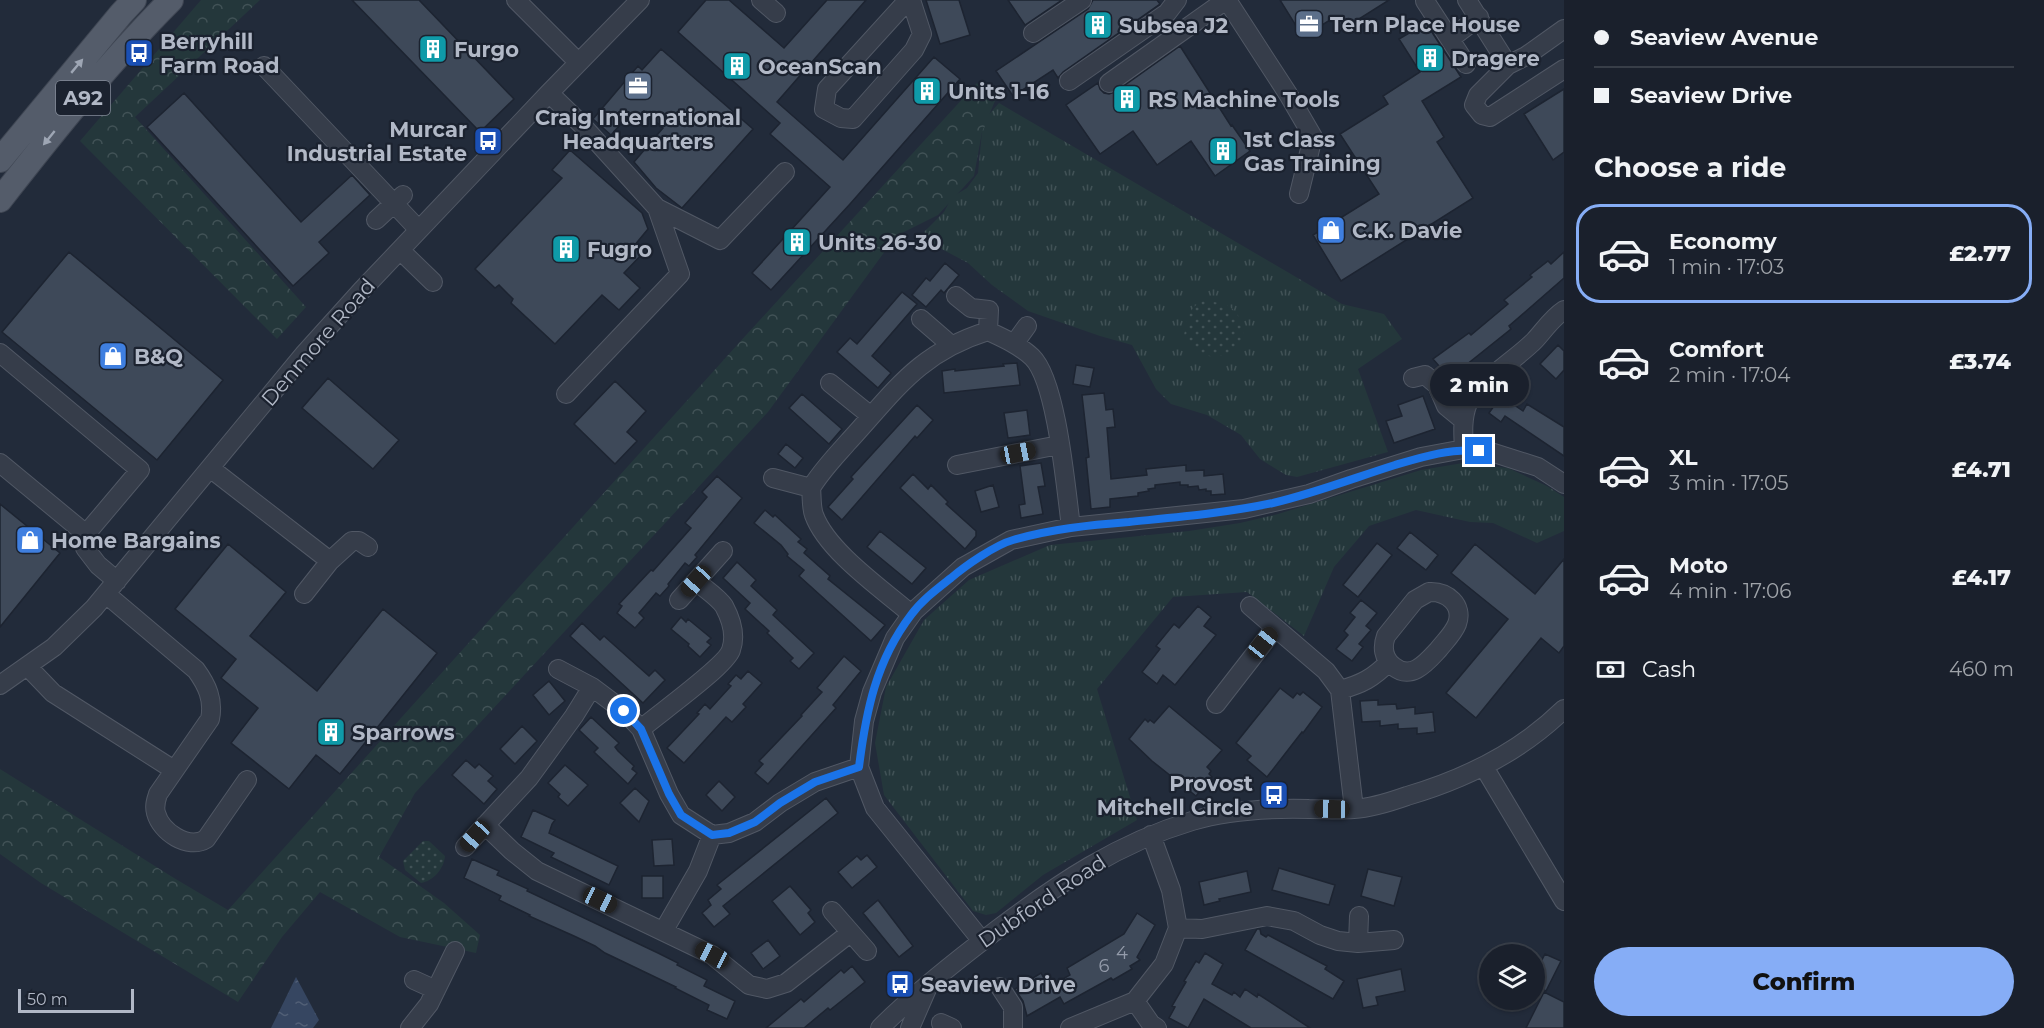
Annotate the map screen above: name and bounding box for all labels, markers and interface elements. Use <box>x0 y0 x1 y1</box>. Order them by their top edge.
office icon: Tern Place House <box>1293 8 1325 40</box>
building icon: Subsea J2 <box>1082 9 1114 41</box>
place label: Tern Place House <box>1330 12 1520 37</box>
place label: Subsea J2 <box>1119 13 1228 38</box>
text: Seaview Avenue <box>1630 24 1818 51</box>
place label: Berryhill Farm Road <box>160 29 280 78</box>
building icon: Furgo <box>417 33 449 65</box>
bus stop icon: Berryhill Farm Road <box>123 37 155 69</box>
place label: Furgo <box>454 37 519 62</box>
building icon: Dragere <box>1414 42 1446 74</box>
place label: Dragere <box>1451 46 1540 71</box>
building icon: OceanScan <box>721 50 753 82</box>
place label: OceanScan <box>758 54 882 79</box>
one-way arrow <box>70 59 83 74</box>
office icon: Craig International Headquarters <box>622 70 654 102</box>
building icon: Units 1-16 <box>911 75 943 107</box>
place label: Units 1-16 <box>948 79 1049 104</box>
road number: A92 <box>56 81 110 115</box>
text: Seaview Drive <box>1630 82 1792 109</box>
building icon: RS Machine Tools <box>1111 83 1143 115</box>
place label: RS Machine Tools <box>1148 87 1340 112</box>
place label: Craig International Headquarters <box>535 105 741 154</box>
place label: Murcar Industrial Estate <box>287 117 467 166</box>
bus stop icon: Murcar Industrial Estate <box>472 125 504 157</box>
place label: 1st Class Gas Training <box>1244 127 1381 176</box>
one-way arrow <box>43 130 56 146</box>
building icon: 1st Class Gas Training <box>1207 135 1239 167</box>
text: Choose a ride <box>1594 151 1786 184</box>
shop icon: C.K. Davie <box>1315 214 1347 246</box>
place label: C.K. Davie <box>1352 218 1462 243</box>
building icon: Units 26-30 <box>781 226 813 258</box>
icon: car <box>1597 227 1651 281</box>
text: Economy <box>1669 228 1777 255</box>
place label: Units 26-30 <box>818 230 942 255</box>
building icon: Fugro <box>550 233 582 265</box>
place label: Fugro <box>587 237 652 262</box>
text: £2.77 <box>1949 240 2011 267</box>
text: 1 min · 17:03 <box>1669 255 1784 279</box>
street label: Denmore Road <box>256 273 380 411</box>
icon: car <box>1597 335 1651 389</box>
text: Comfort <box>1669 336 1764 363</box>
shop icon: B&Q <box>97 340 129 372</box>
place label: B&Q <box>134 344 183 369</box>
text: £3.74 <box>1949 348 2011 375</box>
text: 2 min · 17:04 <box>1669 363 1791 387</box>
callout: 2 min <box>1430 364 1528 406</box>
text: 2 min <box>1450 373 1509 397</box>
route end <box>1465 437 1492 464</box>
car <box>999 441 1037 465</box>
icon: car <box>1597 443 1651 497</box>
text: XL <box>1669 444 1698 471</box>
text: £4.71 <box>1952 456 2011 483</box>
text: 3 min · 17:05 <box>1669 471 1789 495</box>
shop icon: Home Bargains <box>14 524 46 556</box>
place label: Home Bargains <box>51 528 221 553</box>
icon: car <box>1597 551 1651 605</box>
text: Moto <box>1669 552 1728 579</box>
car <box>677 562 715 600</box>
text: £4.17 <box>1952 564 2011 591</box>
text: 4 min · 17:06 <box>1669 579 1791 603</box>
car <box>1245 623 1281 663</box>
icon: cash <box>1594 653 1627 686</box>
text: Cash <box>1642 656 1696 683</box>
text: 460 m <box>1949 657 2014 681</box>
route start <box>610 697 637 724</box>
building icon: Sparrows <box>315 716 347 748</box>
place label: Sparrows <box>352 720 455 745</box>
place label: Provost Mitchell Circle <box>1097 771 1253 820</box>
bus stop icon: Provost Mitchell Circle <box>1258 779 1290 811</box>
car <box>1314 800 1350 818</box>
car <box>456 817 494 855</box>
street label: Dubford Road <box>973 849 1111 953</box>
car <box>580 884 620 916</box>
car <box>692 939 732 971</box>
house number: 4 <box>1116 942 1128 964</box>
map controls <box>1479 944 1545 1010</box>
button: layers <box>1479 944 1545 1010</box>
button: Confirm <box>1594 947 2014 1016</box>
house number: 6 <box>1099 955 1110 977</box>
bus stop icon: Seaview Drive <box>884 968 916 1000</box>
place label: Seaview Drive <box>921 972 1076 997</box>
scale bar <box>18 986 134 1014</box>
text: 50 m <box>27 990 68 1009</box>

